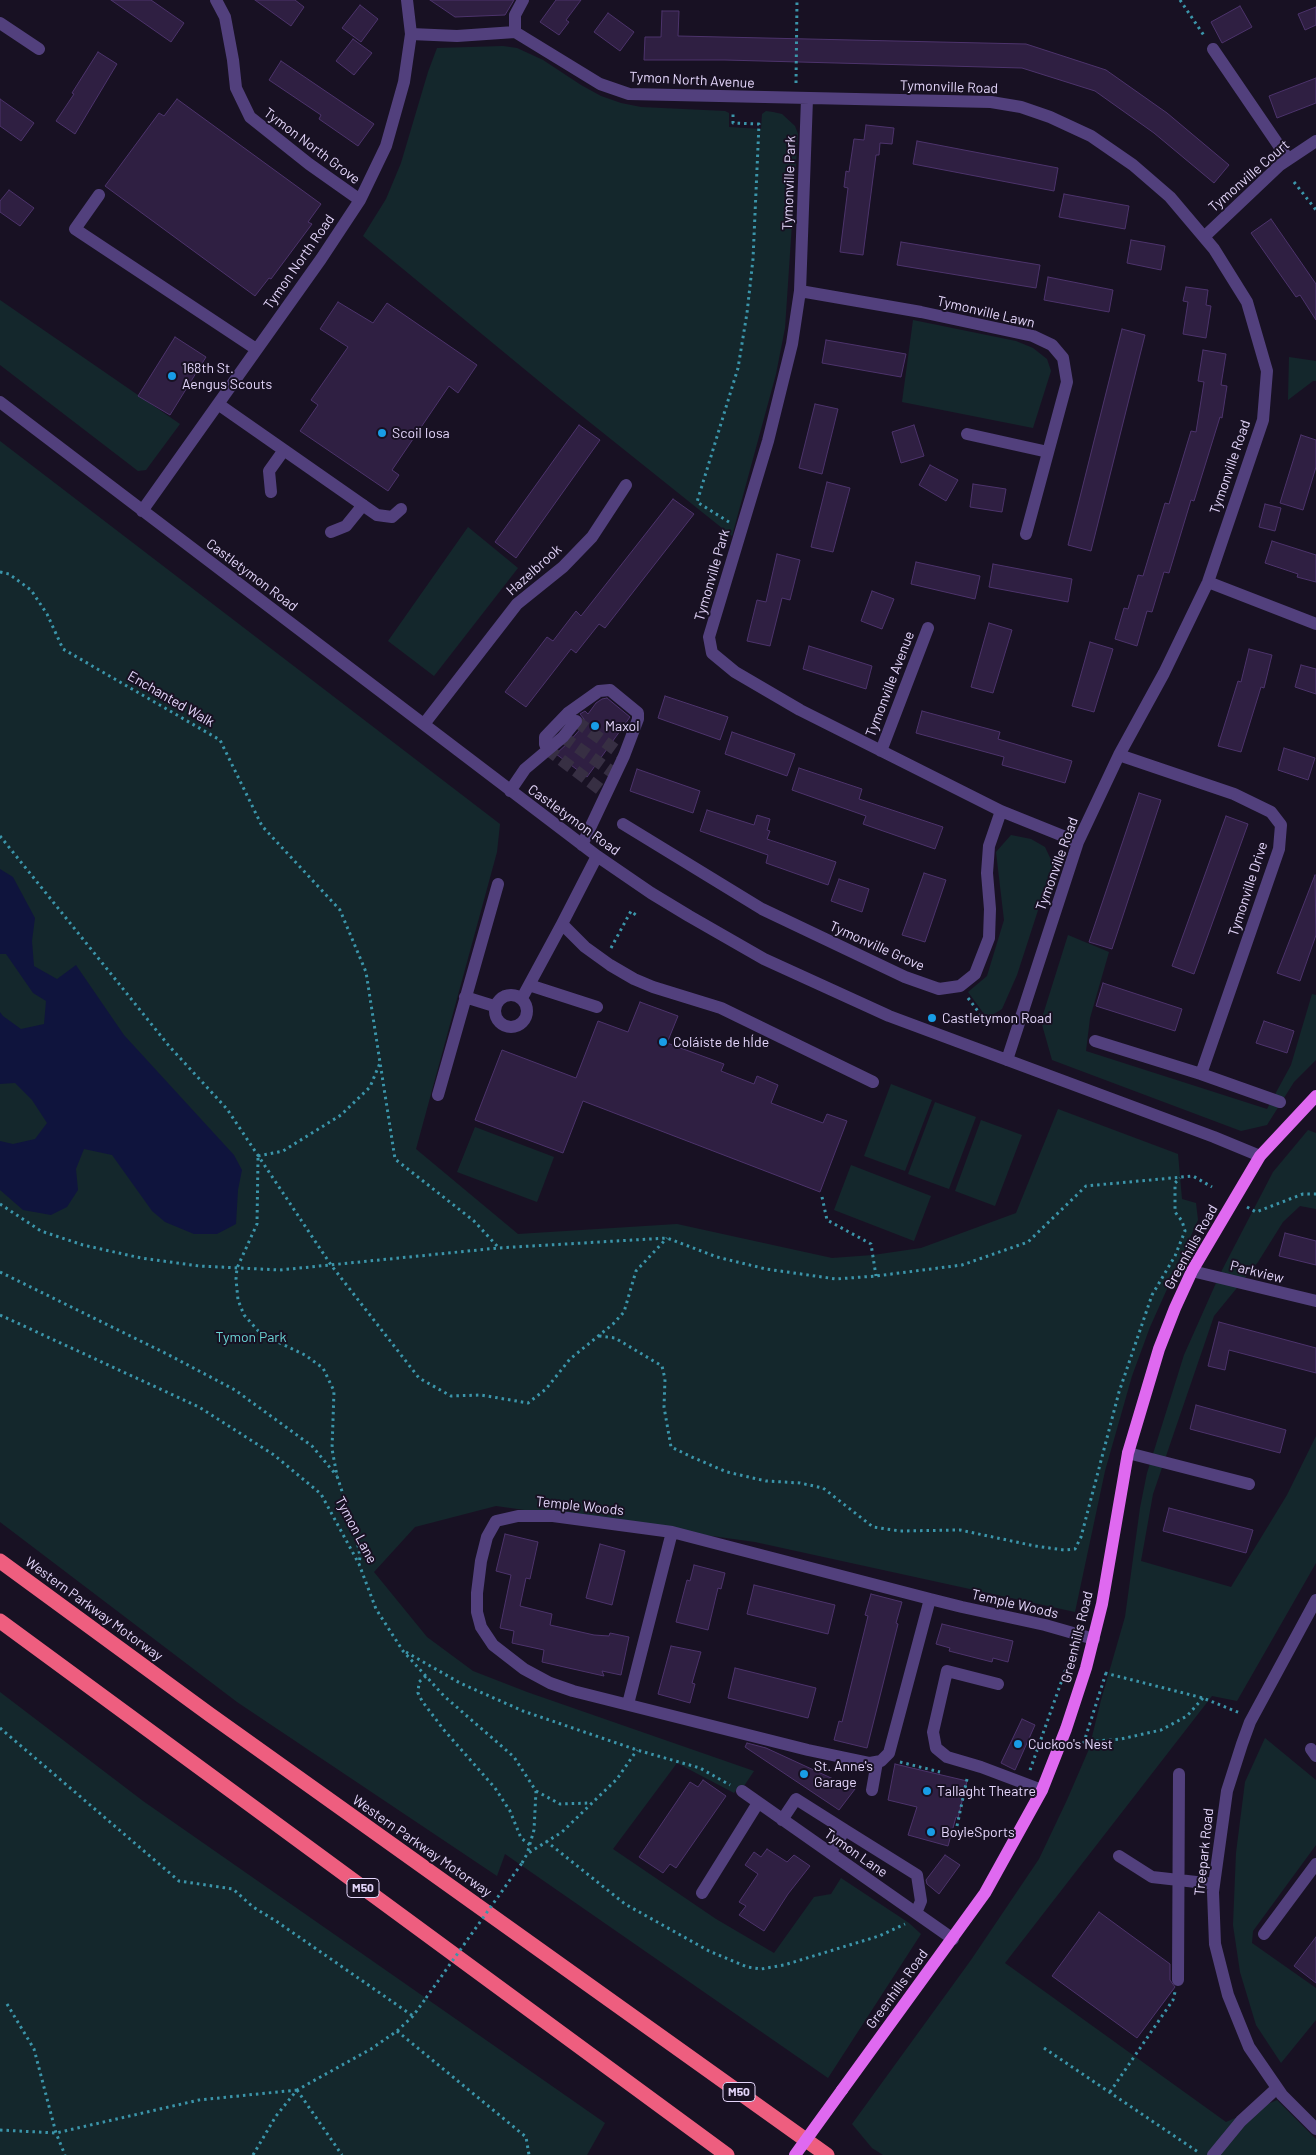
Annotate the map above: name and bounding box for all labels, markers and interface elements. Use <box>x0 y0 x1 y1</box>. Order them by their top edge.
street label: Tymon North Avenue <box>629 68 755 92</box>
street label: Tymonville Road <box>900 77 998 97</box>
street label: Tymon North Grove <box>261 104 363 188</box>
street label: Tymonville Park <box>779 135 799 231</box>
street label: Tymonville Court <box>1205 136 1293 216</box>
street label: Tymon North Road <box>260 211 338 313</box>
street label: Tymonville Lawn <box>935 293 1037 331</box>
place label: 168th St. Aengus Scouts <box>182 360 272 392</box>
marker: 168th St. Aengus Scouts <box>166 370 178 382</box>
street label: Tymonville Road <box>1206 418 1254 516</box>
place label: Scoil Iosa <box>392 425 450 441</box>
marker: Scoil Iosa <box>376 427 388 439</box>
street label: Tymonville Park <box>691 527 733 623</box>
street label: Castletymon Road <box>203 535 301 615</box>
street label: Hazelbrook <box>503 541 565 599</box>
street label: Tymonville Avenue <box>862 629 918 739</box>
street label: Enchanted Walk <box>125 667 217 731</box>
place label: Maxol <box>605 718 639 734</box>
marker: Maxol <box>589 720 601 732</box>
street label: Castletymon Road <box>525 781 623 859</box>
street label: Tymonville Road <box>1032 815 1082 913</box>
street label: Tymonville Drive <box>1225 840 1271 938</box>
street label: Tymonville Grove <box>827 918 927 974</box>
place label: Castletymon Road <box>942 1010 1052 1026</box>
marker: Castletymon Road <box>926 1012 938 1024</box>
place label: Coláiste de hÍde <box>673 1034 769 1050</box>
marker: Coláiste de hÍde <box>657 1036 669 1048</box>
street label: Greenhills Road <box>1161 1202 1221 1292</box>
street label: Parkview <box>1228 1257 1286 1287</box>
park label: Tymon Park <box>216 1329 286 1345</box>
street label: Temple Woods <box>535 1493 625 1519</box>
street label: Tymon Lane <box>331 1494 381 1566</box>
street label: Western Parkway Motorway <box>22 1553 166 1665</box>
street label: Temple Woods <box>970 1586 1060 1622</box>
street label: Greenhills Road <box>1057 1589 1097 1685</box>
place label: Cuckoo's Nest <box>1028 1736 1113 1752</box>
marker: Cuckoo's Nest <box>1012 1738 1024 1750</box>
place label: St. Anne's Garage <box>814 1758 873 1790</box>
marker: St. Anne's Garage <box>798 1768 810 1780</box>
place label: Tallaght Theatre <box>937 1783 1036 1799</box>
marker: Tallaght Theatre <box>921 1785 933 1797</box>
street label: Western Parkway Motorway <box>349 1791 495 1901</box>
street label: Treepark Road <box>1191 1807 1217 1897</box>
place label: BoyleSports <box>941 1824 1015 1840</box>
street label: Tymon Lane <box>821 1825 891 1881</box>
marker: BoyleSports <box>925 1826 937 1838</box>
road number: M50 <box>347 1879 379 1898</box>
street label: Greenhills Road <box>863 1946 931 2032</box>
road number: M50 <box>723 2082 755 2102</box>

